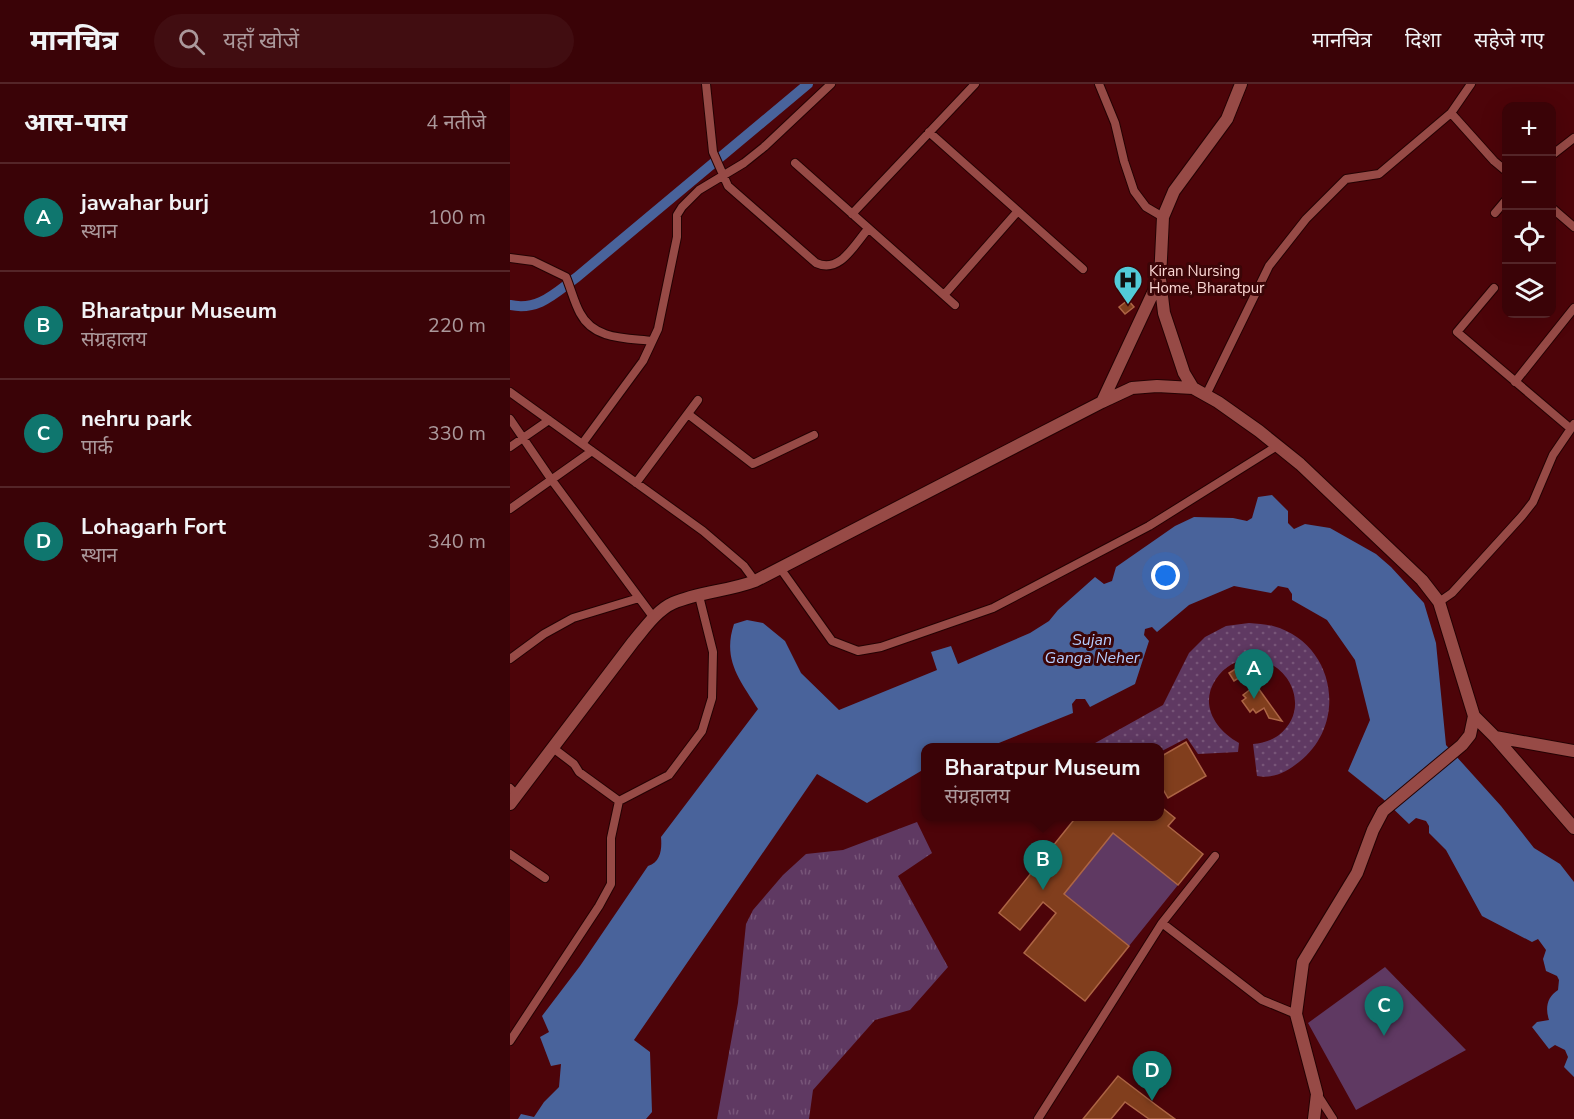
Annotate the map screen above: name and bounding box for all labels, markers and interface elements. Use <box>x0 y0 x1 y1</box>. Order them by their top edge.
search box <box>154 14 574 68</box>
text: मानचित्र <box>30 22 118 60</box>
icon: search <box>175 25 208 58</box>
text: यहाँ खोजें <box>223 26 299 56</box>
text: मानचित्र <box>1312 26 1372 54</box>
text: दिशा <box>1405 26 1441 54</box>
text: सहेजे गए <box>1474 26 1544 54</box>
map controls <box>1502 102 1556 318</box>
button: + <box>1502 102 1556 156</box>
text: आस-पास <box>24 105 127 140</box>
text: 4 नतीजे <box>426 109 486 136</box>
button: − <box>1502 156 1556 210</box>
text: jawahar burj <box>81 188 209 218</box>
text: A <box>36 204 51 231</box>
text: 100 m <box>428 204 486 231</box>
button: locate <box>1502 210 1556 264</box>
text: स्थान <box>81 218 117 245</box>
place label: Kiran Nursing Home, Bharatpur <box>1149 261 1265 298</box>
hospital icon: Kiran Nursing Home, Bharatpur <box>1112 264 1144 306</box>
button: layers <box>1502 264 1556 318</box>
text: Bharatpur Museum <box>81 296 277 326</box>
text: B <box>37 312 50 339</box>
text: 220 m <box>428 312 486 339</box>
text: संग्रहालय <box>81 326 147 353</box>
text: nehru park <box>81 404 192 434</box>
text: C <box>37 420 50 447</box>
text: 330 m <box>428 420 486 447</box>
text: पार्क <box>81 434 113 461</box>
text: Lohagarh Fort <box>81 512 226 542</box>
text: D <box>36 528 51 555</box>
text: 340 m <box>428 528 486 555</box>
text: स्थान <box>81 542 117 569</box>
your location <box>1151 561 1180 590</box>
water label: Sujan Ganga Neher <box>1045 629 1141 669</box>
pin: A <box>1234 650 1274 699</box>
popup <box>921 743 1164 821</box>
text: Bharatpur Museum <box>944 753 1141 783</box>
text: संग्रहालय <box>944 783 1010 810</box>
pin: B <box>1024 840 1062 890</box>
pin: C <box>1364 986 1404 1036</box>
pin: D <box>1132 1052 1172 1101</box>

